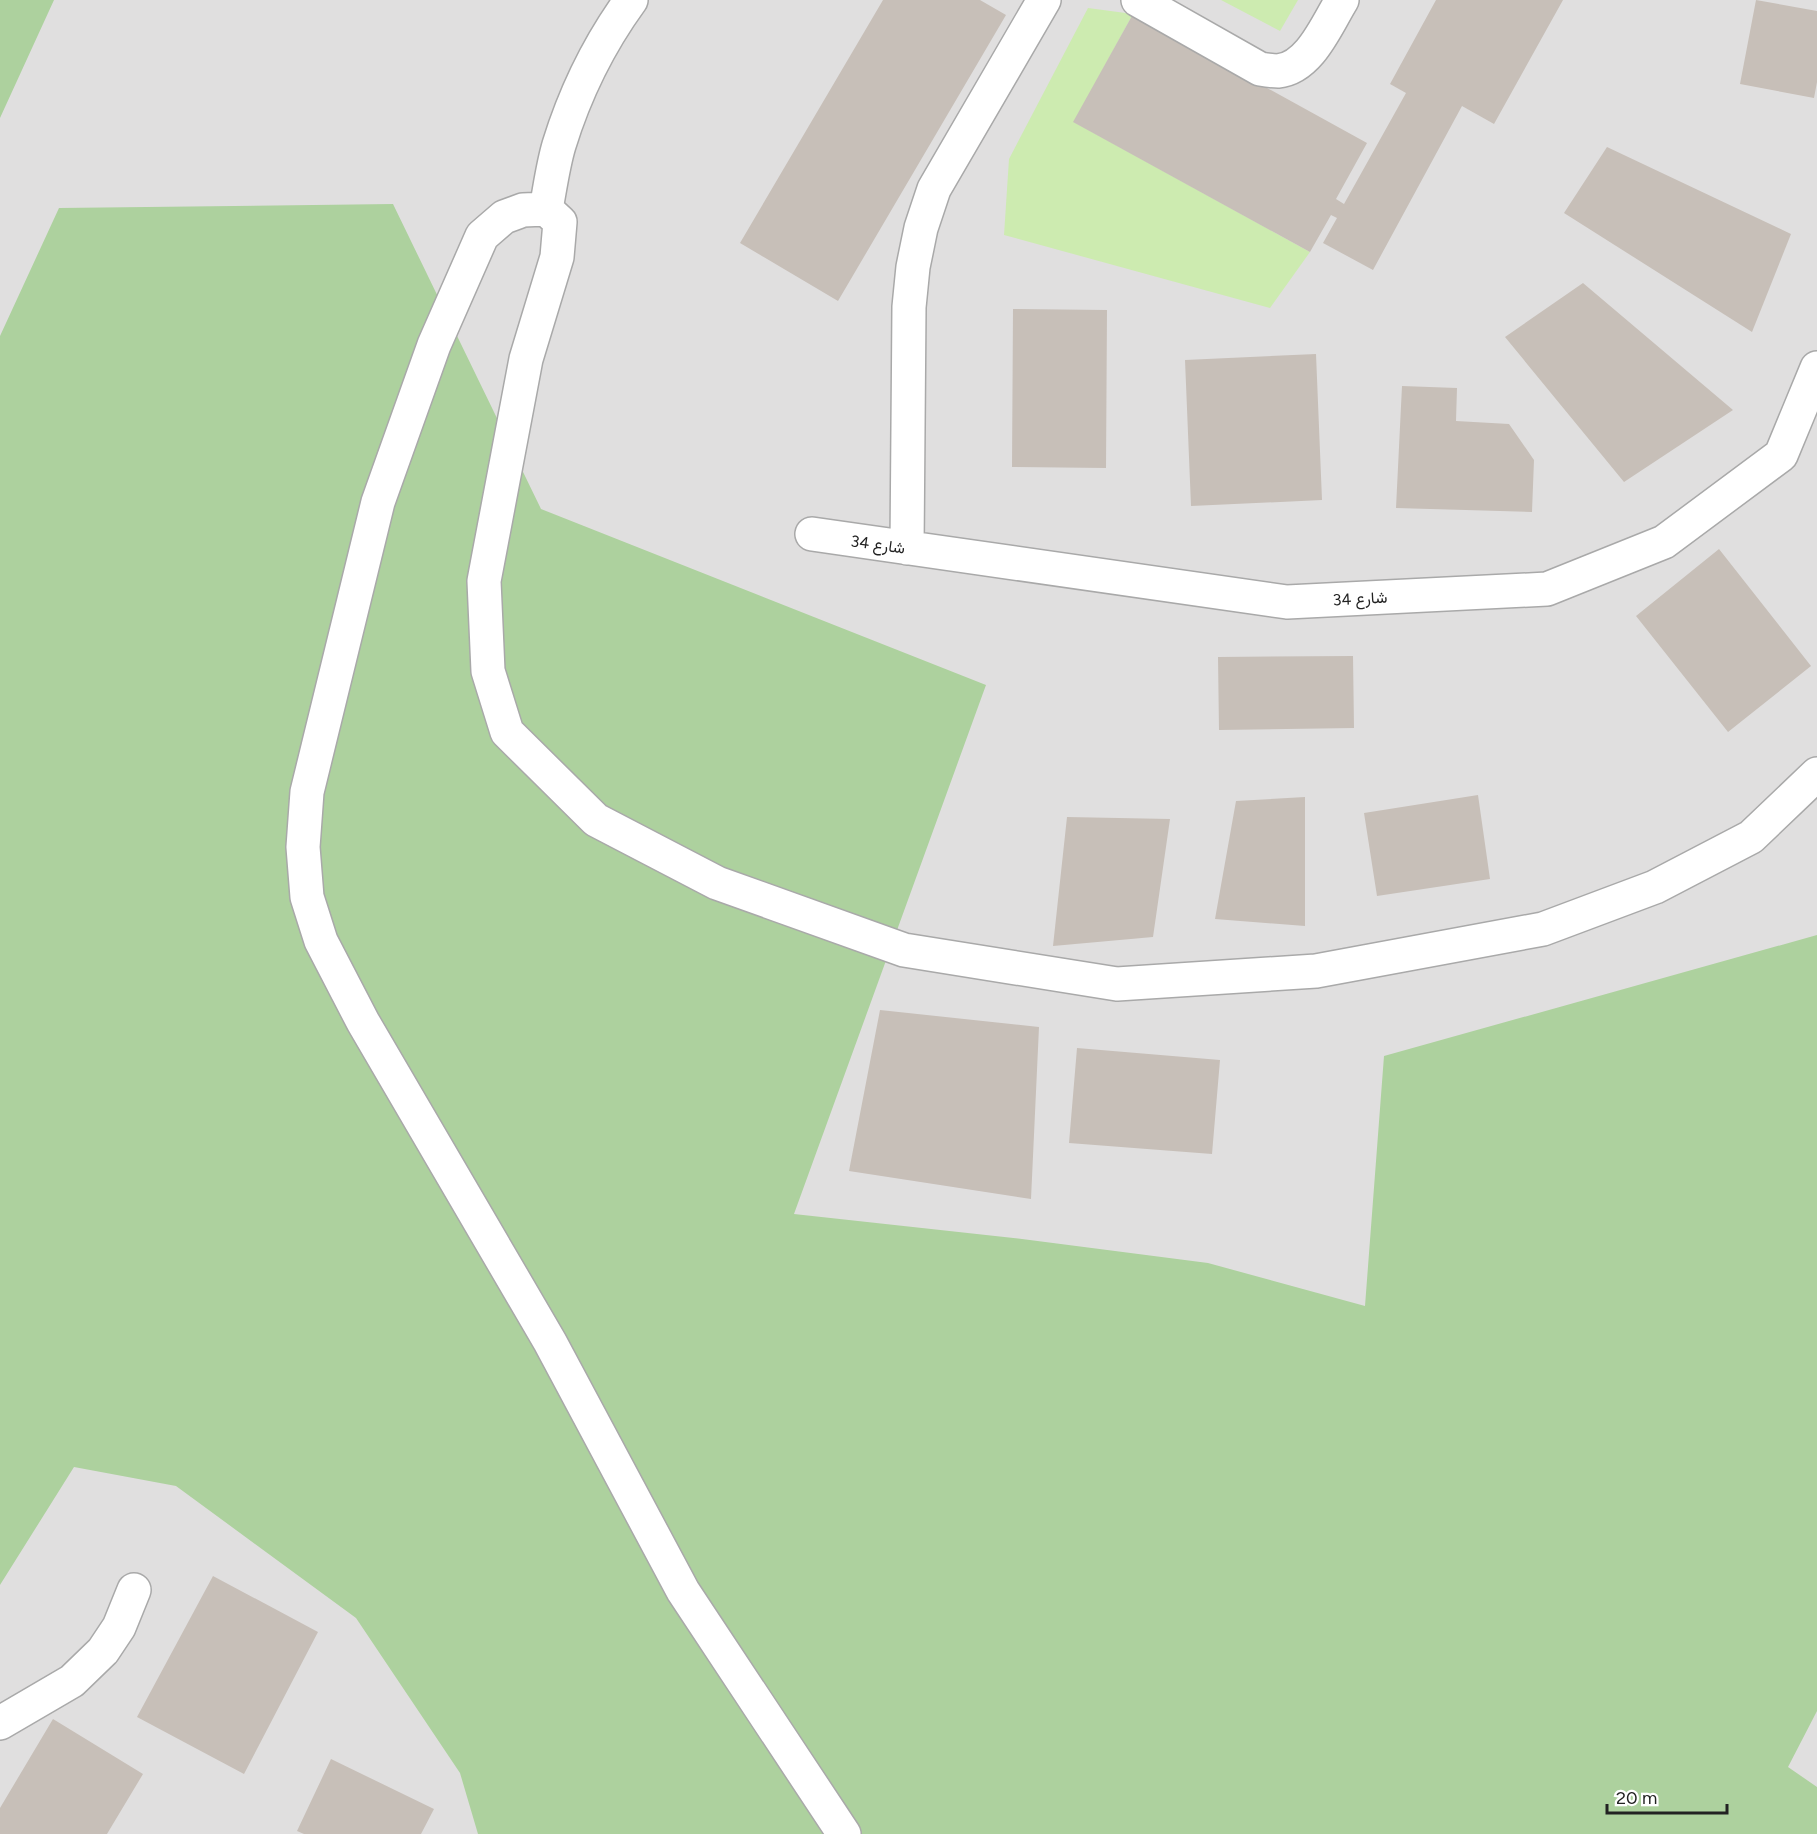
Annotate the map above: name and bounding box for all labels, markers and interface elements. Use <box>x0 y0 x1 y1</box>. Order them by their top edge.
street label: شارع 34 <box>849 531 906 560</box>
street label: شارع 34 <box>1332 588 1388 611</box>
scale bar <box>1607 1777 1727 1815</box>
text: 20 m <box>1616 1787 1657 1809</box>

